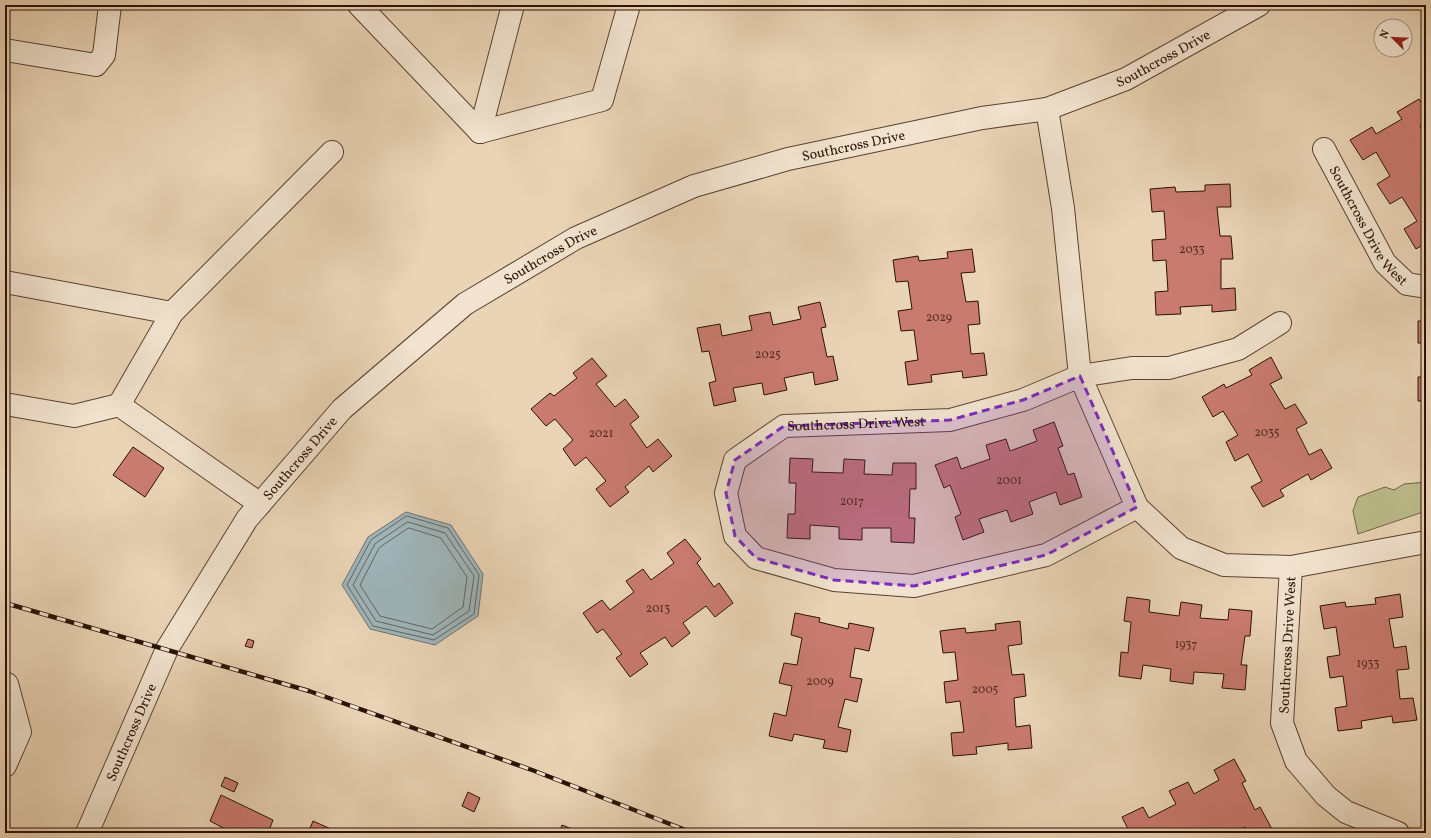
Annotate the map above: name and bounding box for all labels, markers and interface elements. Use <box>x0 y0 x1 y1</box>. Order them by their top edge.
north arrow <box>1373 18 1413 58</box>
street label: Southcross Drive <box>1114 26 1215 93</box>
text: N <box>1377 28 1394 41</box>
street label: Southcross Drive <box>800 126 907 167</box>
street label: Southcross Drive West <box>1324 163 1411 291</box>
street label: Southcross Drive <box>501 222 601 290</box>
house number: 2033 <box>1179 242 1205 258</box>
house number: 2029 <box>926 310 952 326</box>
house number: 2025 <box>755 347 781 363</box>
street label: Southcross Drive <box>259 413 343 505</box>
street label: Southcross Drive West <box>787 413 925 437</box>
house number: 2035 <box>1254 425 1280 441</box>
house number: 2021 <box>589 426 613 442</box>
house number: 2001 <box>996 473 1022 489</box>
house number: 2017 <box>840 494 864 510</box>
street label: Southcross Drive West <box>1275 576 1302 714</box>
house number: 2013 <box>646 601 670 617</box>
house number: 1937 <box>1175 637 1197 653</box>
house number: 1933 <box>1357 656 1379 672</box>
house number: 2009 <box>806 674 834 690</box>
street label: Southcross Drive <box>103 680 162 785</box>
house number: 2005 <box>972 682 999 698</box>

